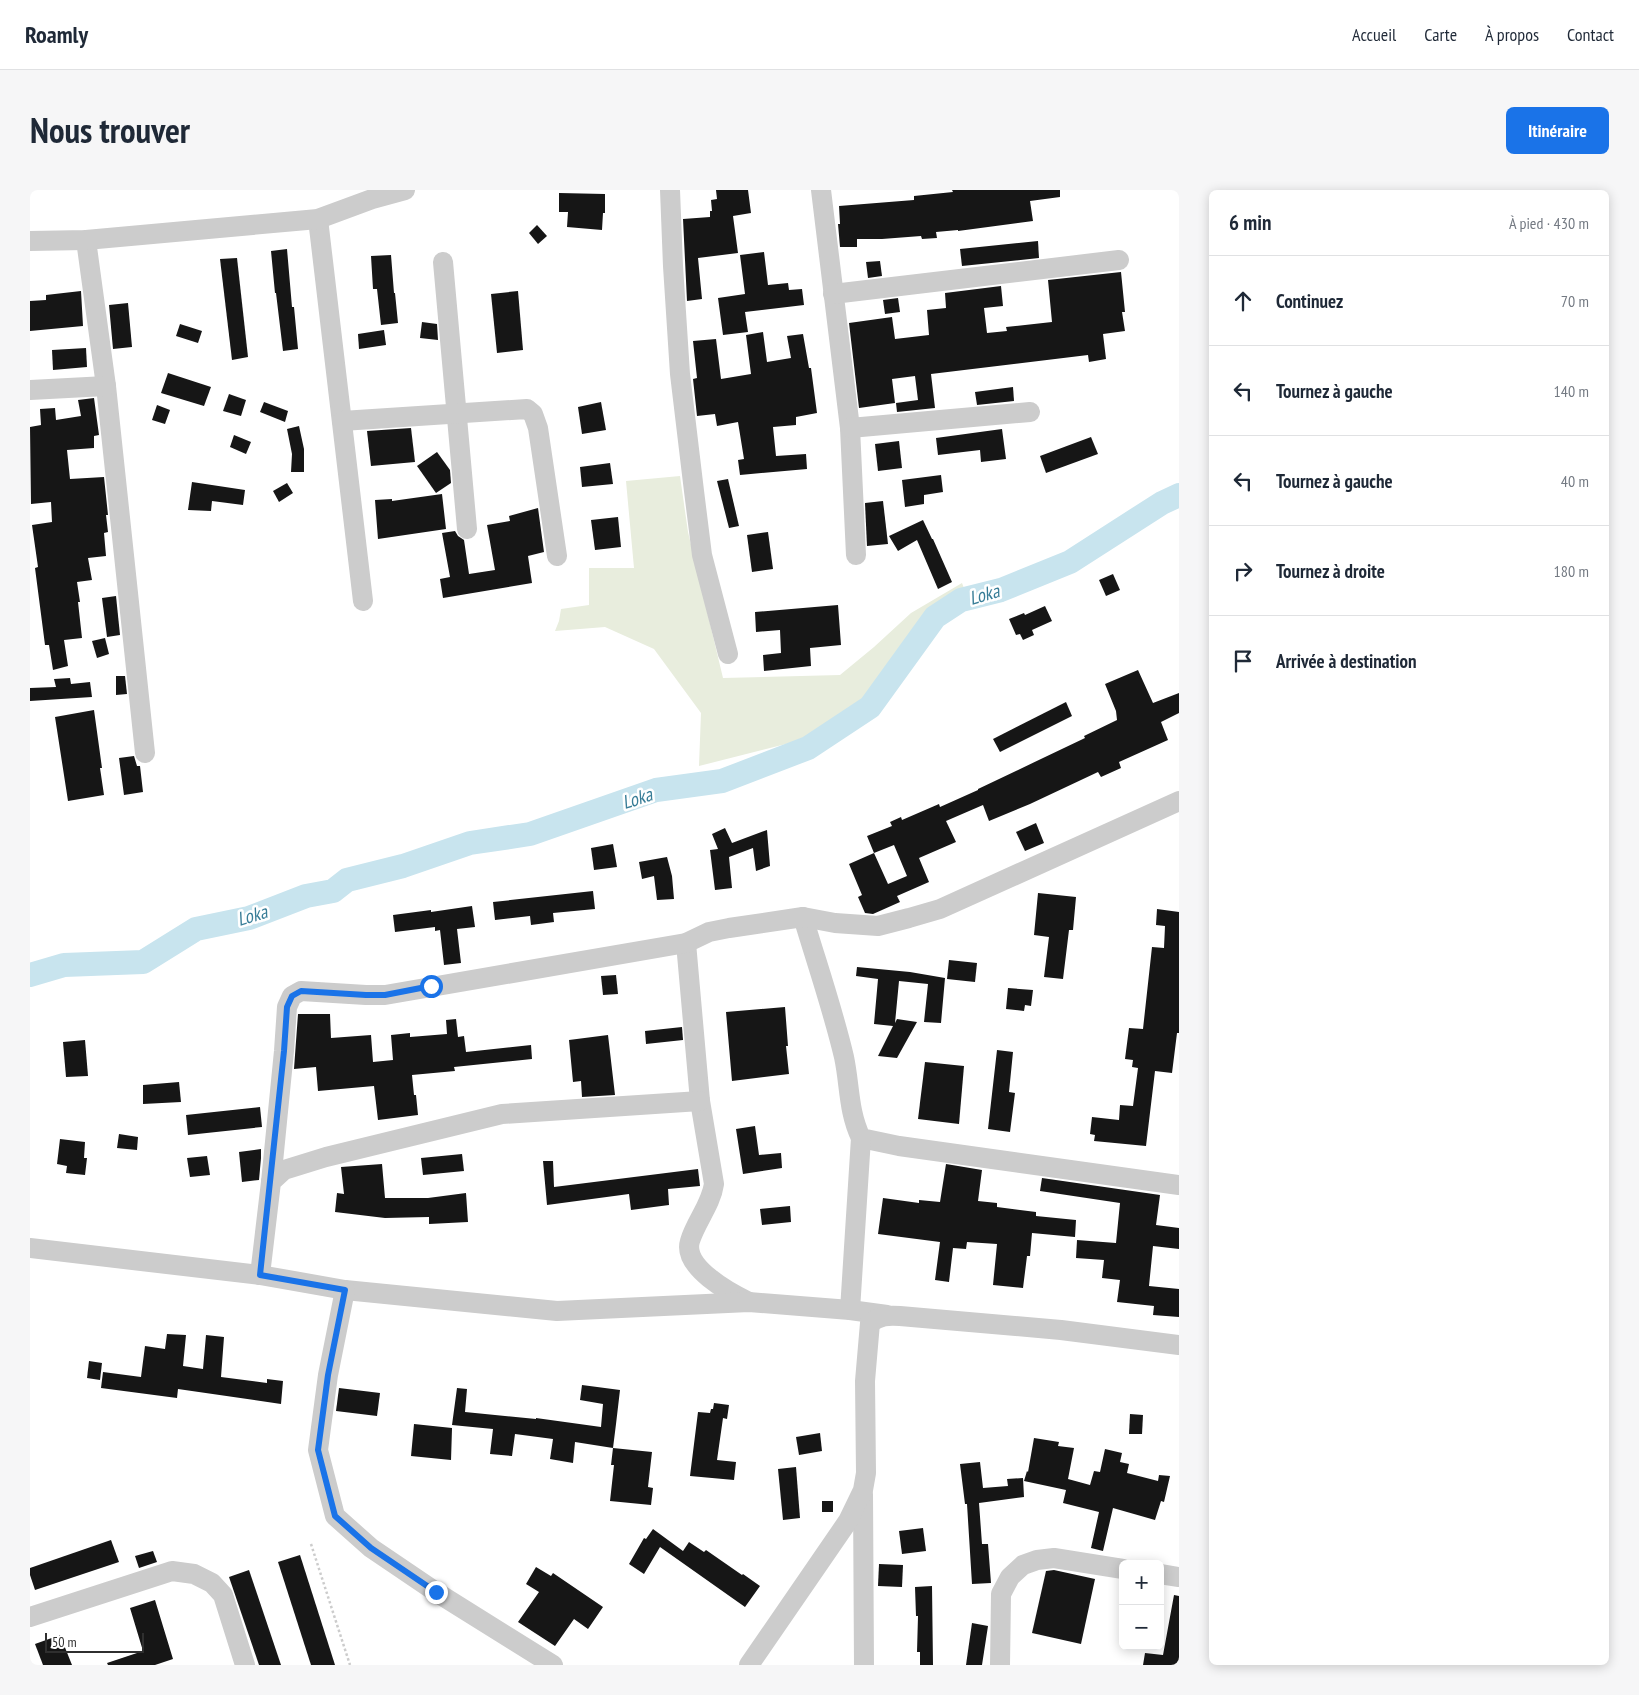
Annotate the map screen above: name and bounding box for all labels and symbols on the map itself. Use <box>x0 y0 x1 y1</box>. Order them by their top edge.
water label: Loka <box>966 578 1003 610</box>
water label: Loka <box>619 781 656 814</box>
water label: Loka <box>234 899 271 931</box>
route start <box>420 975 443 998</box>
route end <box>425 1581 448 1604</box>
scale bar <box>45 1630 144 1653</box>

